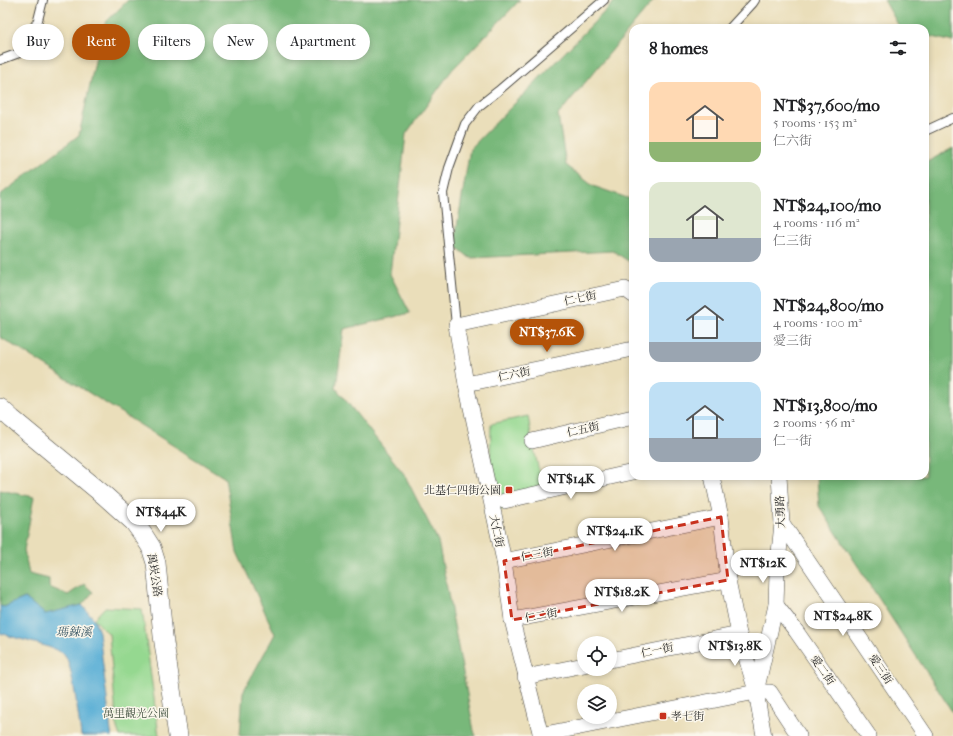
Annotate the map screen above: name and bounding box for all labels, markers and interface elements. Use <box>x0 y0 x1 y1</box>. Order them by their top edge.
chip: Buy <box>12 24 64 60</box>
chip: Rent <box>72 24 130 60</box>
chip: Filters <box>138 24 205 60</box>
chip: New <box>213 24 268 60</box>
chip: Apartment <box>276 24 370 60</box>
icon: filters <box>887 37 909 59</box>
text: 8 homes <box>649 38 708 58</box>
text: NT$37,600/mo <box>773 95 880 115</box>
icon: home <box>681 98 729 146</box>
text: 5 rooms · 153 m² <box>773 115 857 130</box>
text: 仁六街 <box>773 133 812 148</box>
text: NT$24,100/mo <box>773 195 881 215</box>
icon: home <box>681 198 729 246</box>
text: 4 rooms · 116 m² <box>773 215 859 230</box>
text: 仁三街 <box>773 233 812 248</box>
street label: 仁七街 <box>563 289 598 308</box>
text: NT$24,800/mo <box>773 295 884 315</box>
icon: home <box>681 298 729 346</box>
text: 4 rooms · 100 m² <box>773 315 862 330</box>
pin: NT$37.6K <box>506 319 588 353</box>
text: NT$37.6K <box>519 324 575 339</box>
text: 愛三街 <box>773 333 812 348</box>
street label: 仁六街 <box>497 365 532 384</box>
text: NT$13,800/mo <box>773 395 877 415</box>
icon: home <box>681 398 729 446</box>
text: 2 rooms · 56 m² <box>773 415 855 430</box>
street label: 仁五街 <box>566 419 601 440</box>
text: 仁一街 <box>773 433 812 448</box>
pin: NT$14K <box>538 466 604 500</box>
text: NT$14K <box>547 471 595 486</box>
place label: 北基仁四街公園 <box>424 484 501 497</box>
marker: 北基仁四街公園 <box>504 485 514 495</box>
street label: 大勇路 <box>773 495 788 529</box>
pin: NT$44K <box>128 499 194 533</box>
text: NT$44K <box>136 504 186 519</box>
street label: 大仁街 <box>487 514 506 549</box>
pin: NT$24.1K <box>574 518 656 552</box>
text: NT$24.1K <box>586 523 644 538</box>
street label: 仁三街 <box>520 545 555 564</box>
pin: NT$12K <box>730 550 796 584</box>
street label: 萬崁公路 <box>145 552 164 598</box>
text: NT$12K <box>740 555 786 570</box>
pin: NT$18.2K <box>581 579 663 613</box>
text: NT$18.2K <box>594 584 650 599</box>
pin: NT$24.8K <box>802 603 884 637</box>
street label: 仁二街 <box>524 606 559 625</box>
text: NT$24.8K <box>814 608 872 623</box>
water label: 瑪鋉溪 <box>56 625 94 639</box>
pin: NT$13.8K <box>694 633 776 667</box>
map controls <box>577 636 617 724</box>
button: locate <box>577 636 617 676</box>
text: NT$13.8K <box>708 638 762 653</box>
street label: 仁一街 <box>640 641 675 660</box>
street label: 愛三街 <box>866 652 895 687</box>
street label: 愛二街 <box>808 653 837 688</box>
button: layers <box>577 684 617 724</box>
park label: 萬里觀光公園 <box>103 707 169 720</box>
place label: 孝七街 <box>671 710 704 723</box>
marker: 孝七街 <box>658 711 668 721</box>

